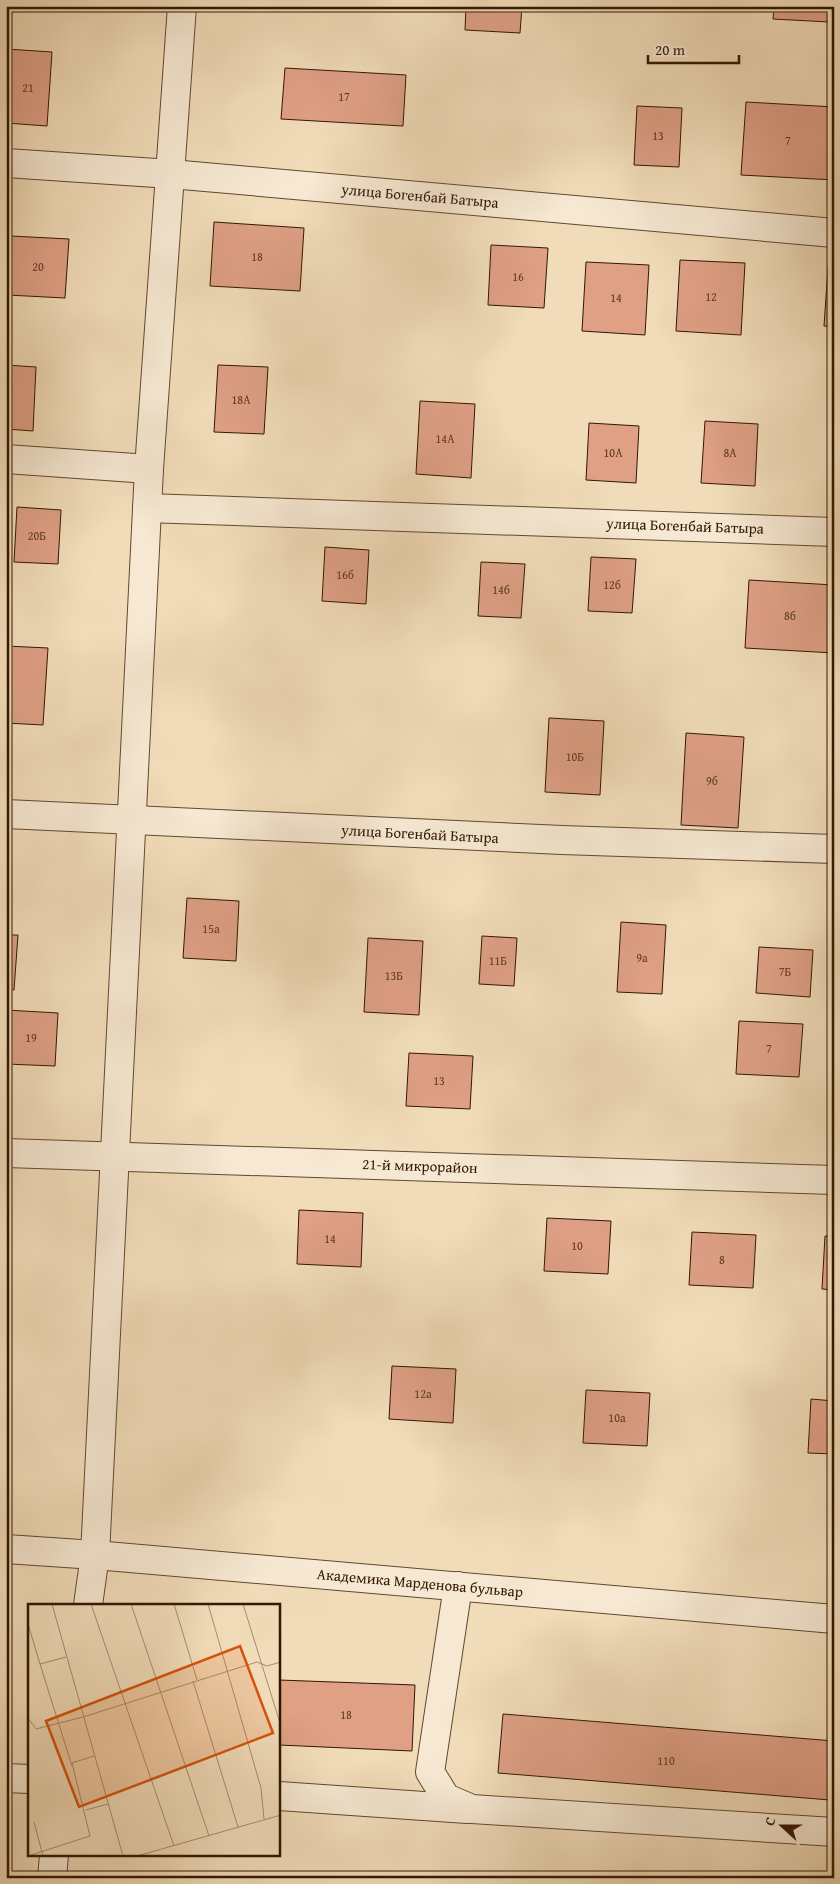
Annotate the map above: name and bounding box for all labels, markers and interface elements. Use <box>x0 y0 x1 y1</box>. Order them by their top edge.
scale bar <box>648 32 739 64</box>
text: 20 m <box>655 39 686 60</box>
house number: 21 <box>22 79 34 96</box>
house number: 17 <box>338 88 350 105</box>
house number: 13 <box>652 127 664 144</box>
house number: 7 <box>785 132 791 149</box>
street label: улица Богенбай Батыра <box>340 178 500 213</box>
house number: 18 <box>251 248 263 265</box>
house number: 20 <box>32 258 44 275</box>
house number: 16 <box>512 268 524 285</box>
house number: 12 <box>705 288 717 305</box>
house number: 14 <box>610 289 622 306</box>
house number: 18А <box>232 391 251 408</box>
house number: 14А <box>436 430 455 447</box>
house number: 10А <box>604 444 623 461</box>
house number: 8А <box>723 444 737 461</box>
street label: улица Богенбай Батыра <box>605 512 765 539</box>
house number: 20Б <box>28 527 46 544</box>
house number: 16б <box>336 566 354 583</box>
house number: 12б <box>603 576 621 593</box>
house number: 14б <box>492 581 510 598</box>
house number: 8б <box>784 607 796 624</box>
house number: 10Б <box>566 748 584 765</box>
house number: 9б <box>706 772 718 789</box>
street label: улица Богенбай Батыра <box>340 819 500 848</box>
house number: 15а <box>202 920 220 937</box>
house number: 9а <box>636 949 648 966</box>
house number: 11Б <box>489 952 507 969</box>
house number: 7Б <box>779 963 791 980</box>
house number: 13Б <box>385 967 403 984</box>
house number: 19 <box>25 1029 37 1046</box>
house number: 7 <box>766 1040 772 1057</box>
house number: 13 <box>433 1072 445 1089</box>
street label: 21-й микрорайон <box>362 1153 478 1178</box>
house number: 14 <box>324 1230 336 1247</box>
house number: 10 <box>571 1237 583 1254</box>
house number: 8 <box>719 1251 725 1268</box>
house number: 12а <box>414 1385 432 1402</box>
house number: 10а <box>608 1409 626 1426</box>
street label: Академика Марденова бульвар <box>316 1563 524 1602</box>
inset map <box>28 1604 280 1856</box>
house number: 18 <box>340 1706 352 1723</box>
house number: 110 <box>657 1752 675 1769</box>
north arrow <box>758 1802 808 1852</box>
text: С <box>759 1814 781 1829</box>

